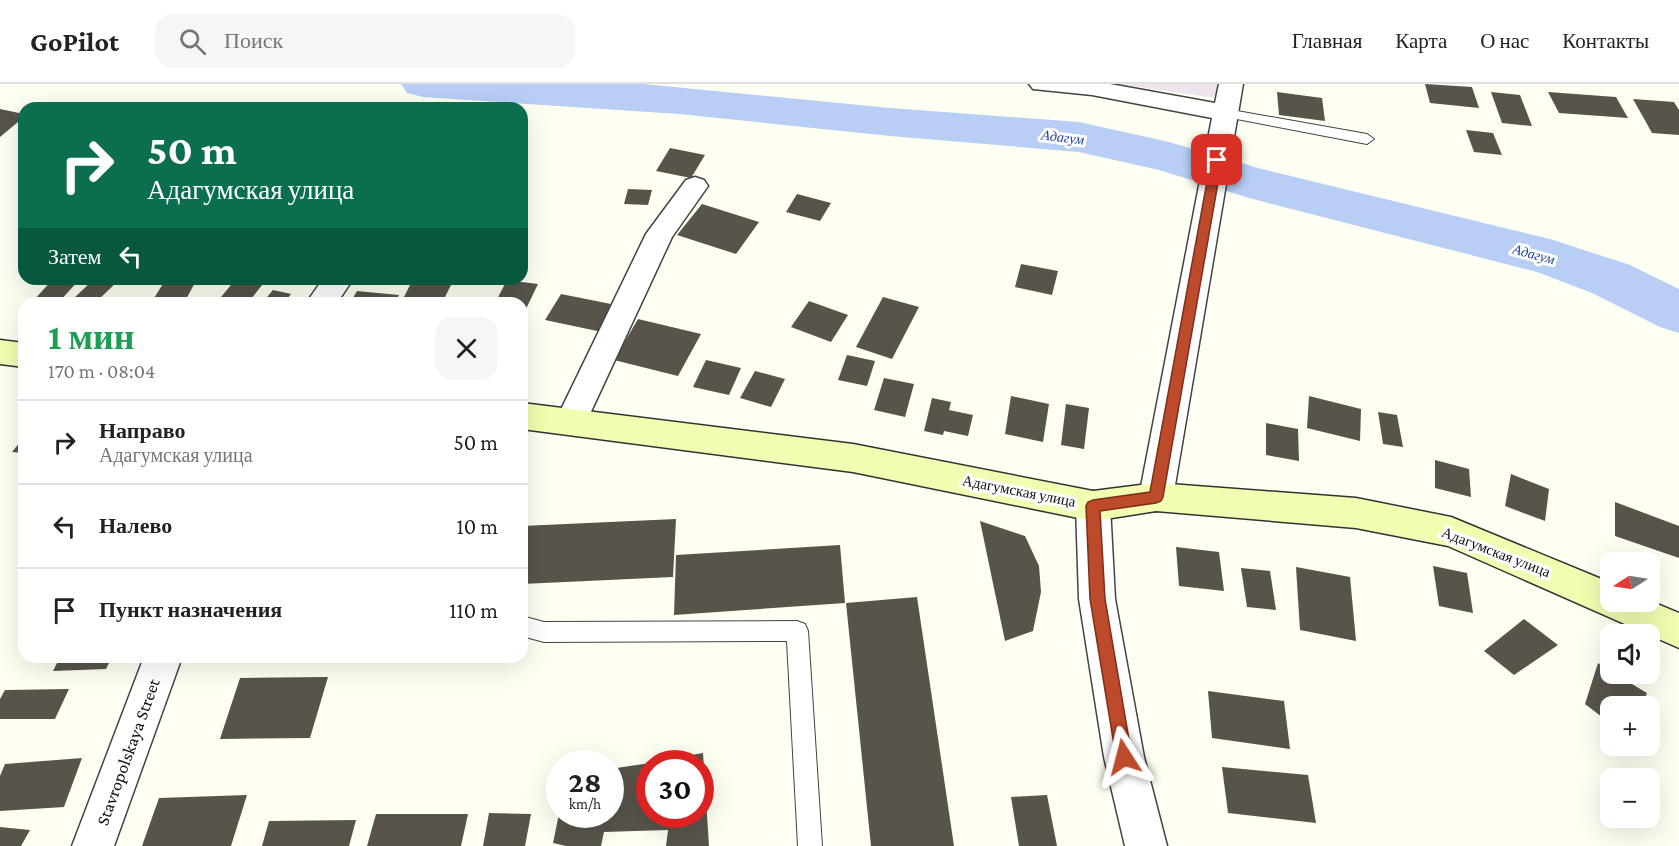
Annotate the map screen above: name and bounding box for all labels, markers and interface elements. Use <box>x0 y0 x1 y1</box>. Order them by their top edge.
search box <box>155 14 575 68</box>
icon: search <box>176 25 209 58</box>
text: GoPilot <box>30 26 119 57</box>
text: Поиск <box>224 28 283 53</box>
text: Главная <box>1292 29 1362 53</box>
text: Карта <box>1395 29 1447 53</box>
text: О нас <box>1480 29 1529 53</box>
text: Контакты <box>1562 29 1649 53</box>
icon: right <box>48 126 126 204</box>
text: 50 m <box>147 126 237 173</box>
water label: Адагум <box>1040 126 1085 148</box>
pin <box>1191 134 1242 185</box>
icon: arrive <box>1200 143 1233 176</box>
text: Адагумская улица <box>147 175 354 205</box>
icon: left <box>114 240 147 273</box>
water label: Адагум <box>1510 240 1557 267</box>
text: Затем <box>48 244 102 269</box>
text: 1 мин <box>48 317 134 357</box>
button: close <box>435 317 498 380</box>
text: 170 m · 08:04 <box>48 360 155 382</box>
text: Направо <box>99 418 185 443</box>
icon: right <box>48 426 81 459</box>
text: 50 m <box>453 430 498 455</box>
text: Адагумская улица <box>99 444 253 466</box>
street label: Адагумская улица <box>961 472 1077 510</box>
icon: left <box>48 510 81 543</box>
text: Налево <box>99 513 172 538</box>
text: 10 m <box>456 514 498 539</box>
street label: Адагумская улица <box>1439 524 1553 580</box>
north arrow <box>1600 552 1660 612</box>
map controls <box>1600 552 1660 828</box>
icon: arrive <box>48 594 81 627</box>
text: Пункт назначения <box>99 597 282 622</box>
text: 110 m <box>449 598 498 623</box>
button: sound <box>1600 624 1660 684</box>
street label: Stavropolskaya Street <box>92 675 164 828</box>
button: + <box>1600 696 1660 756</box>
position arrow <box>1092 725 1156 789</box>
speed limit sign: 30 <box>636 750 714 828</box>
text: 28 <box>569 765 601 798</box>
button: − <box>1600 768 1660 828</box>
text: km/h <box>569 796 601 812</box>

